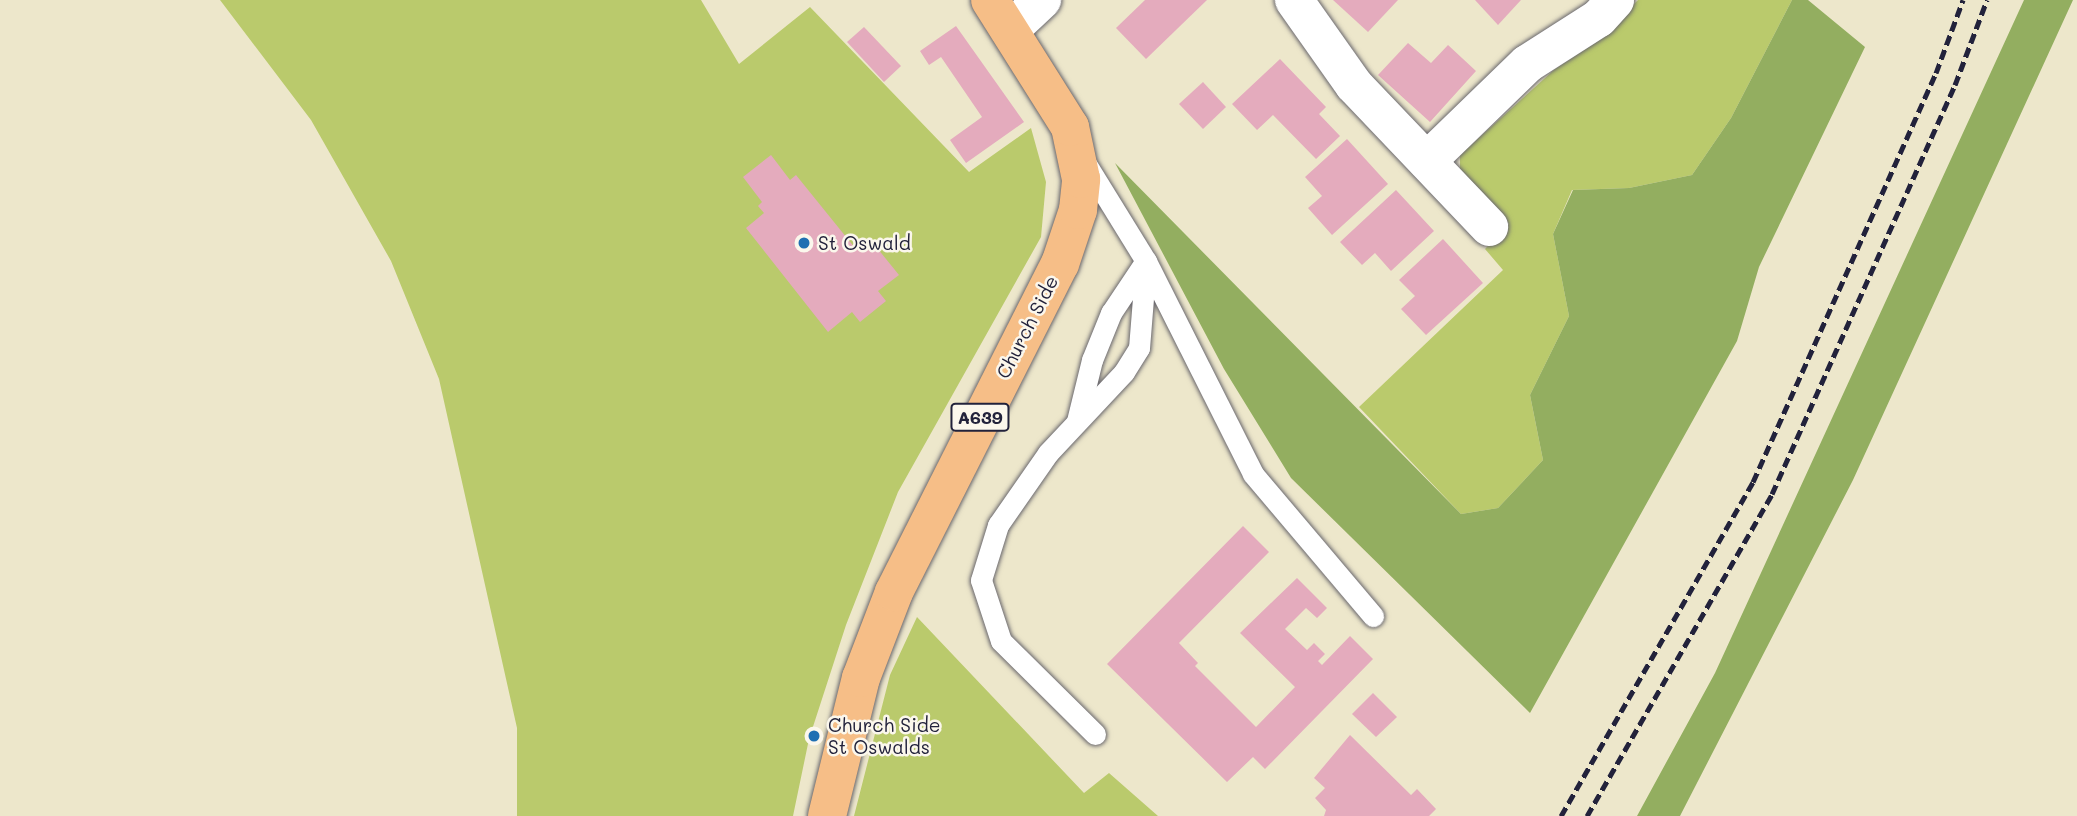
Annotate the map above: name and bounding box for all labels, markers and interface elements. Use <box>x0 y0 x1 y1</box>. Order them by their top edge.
place label: St Oswald <box>818 232 911 254</box>
marker: St Oswald <box>796 235 812 251</box>
street label: Church Side <box>991 272 1063 382</box>
road number: A639 <box>950 402 1010 432</box>
place label: Church Side St Oswalds <box>828 714 940 758</box>
marker: Church Side St Oswalds <box>806 728 822 744</box>

